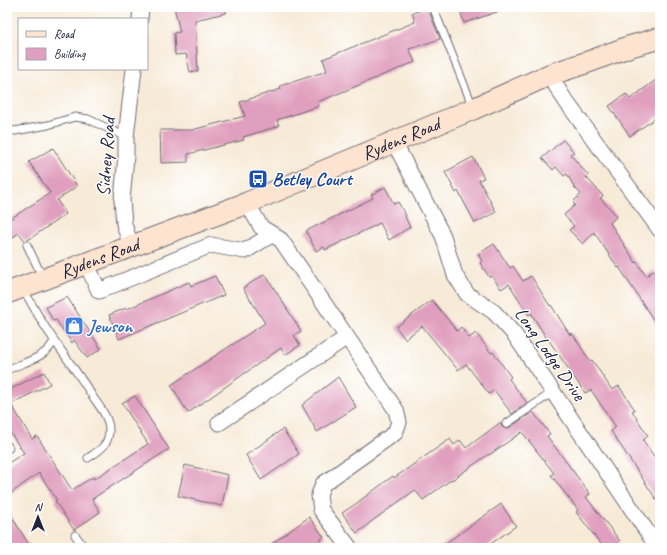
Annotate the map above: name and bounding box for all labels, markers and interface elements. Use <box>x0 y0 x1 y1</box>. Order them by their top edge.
legend <box>18 18 148 70</box>
text: Road <box>54 26 76 42</box>
text: Building <box>54 46 86 62</box>
street label: Rydens Road <box>358 111 447 166</box>
street label: Sidney Road <box>91 113 121 197</box>
place label: Betley Court <box>272 167 354 191</box>
bus stop icon: Betley Court <box>247 168 269 190</box>
street label: Rydens Road <box>57 231 146 284</box>
street label: Long Lodge Drive <box>509 303 592 407</box>
place label: Jewson <box>86 314 133 338</box>
shop icon: Jewson <box>63 315 85 337</box>
north arrow <box>18 497 58 537</box>
text: N <box>35 500 44 514</box>

